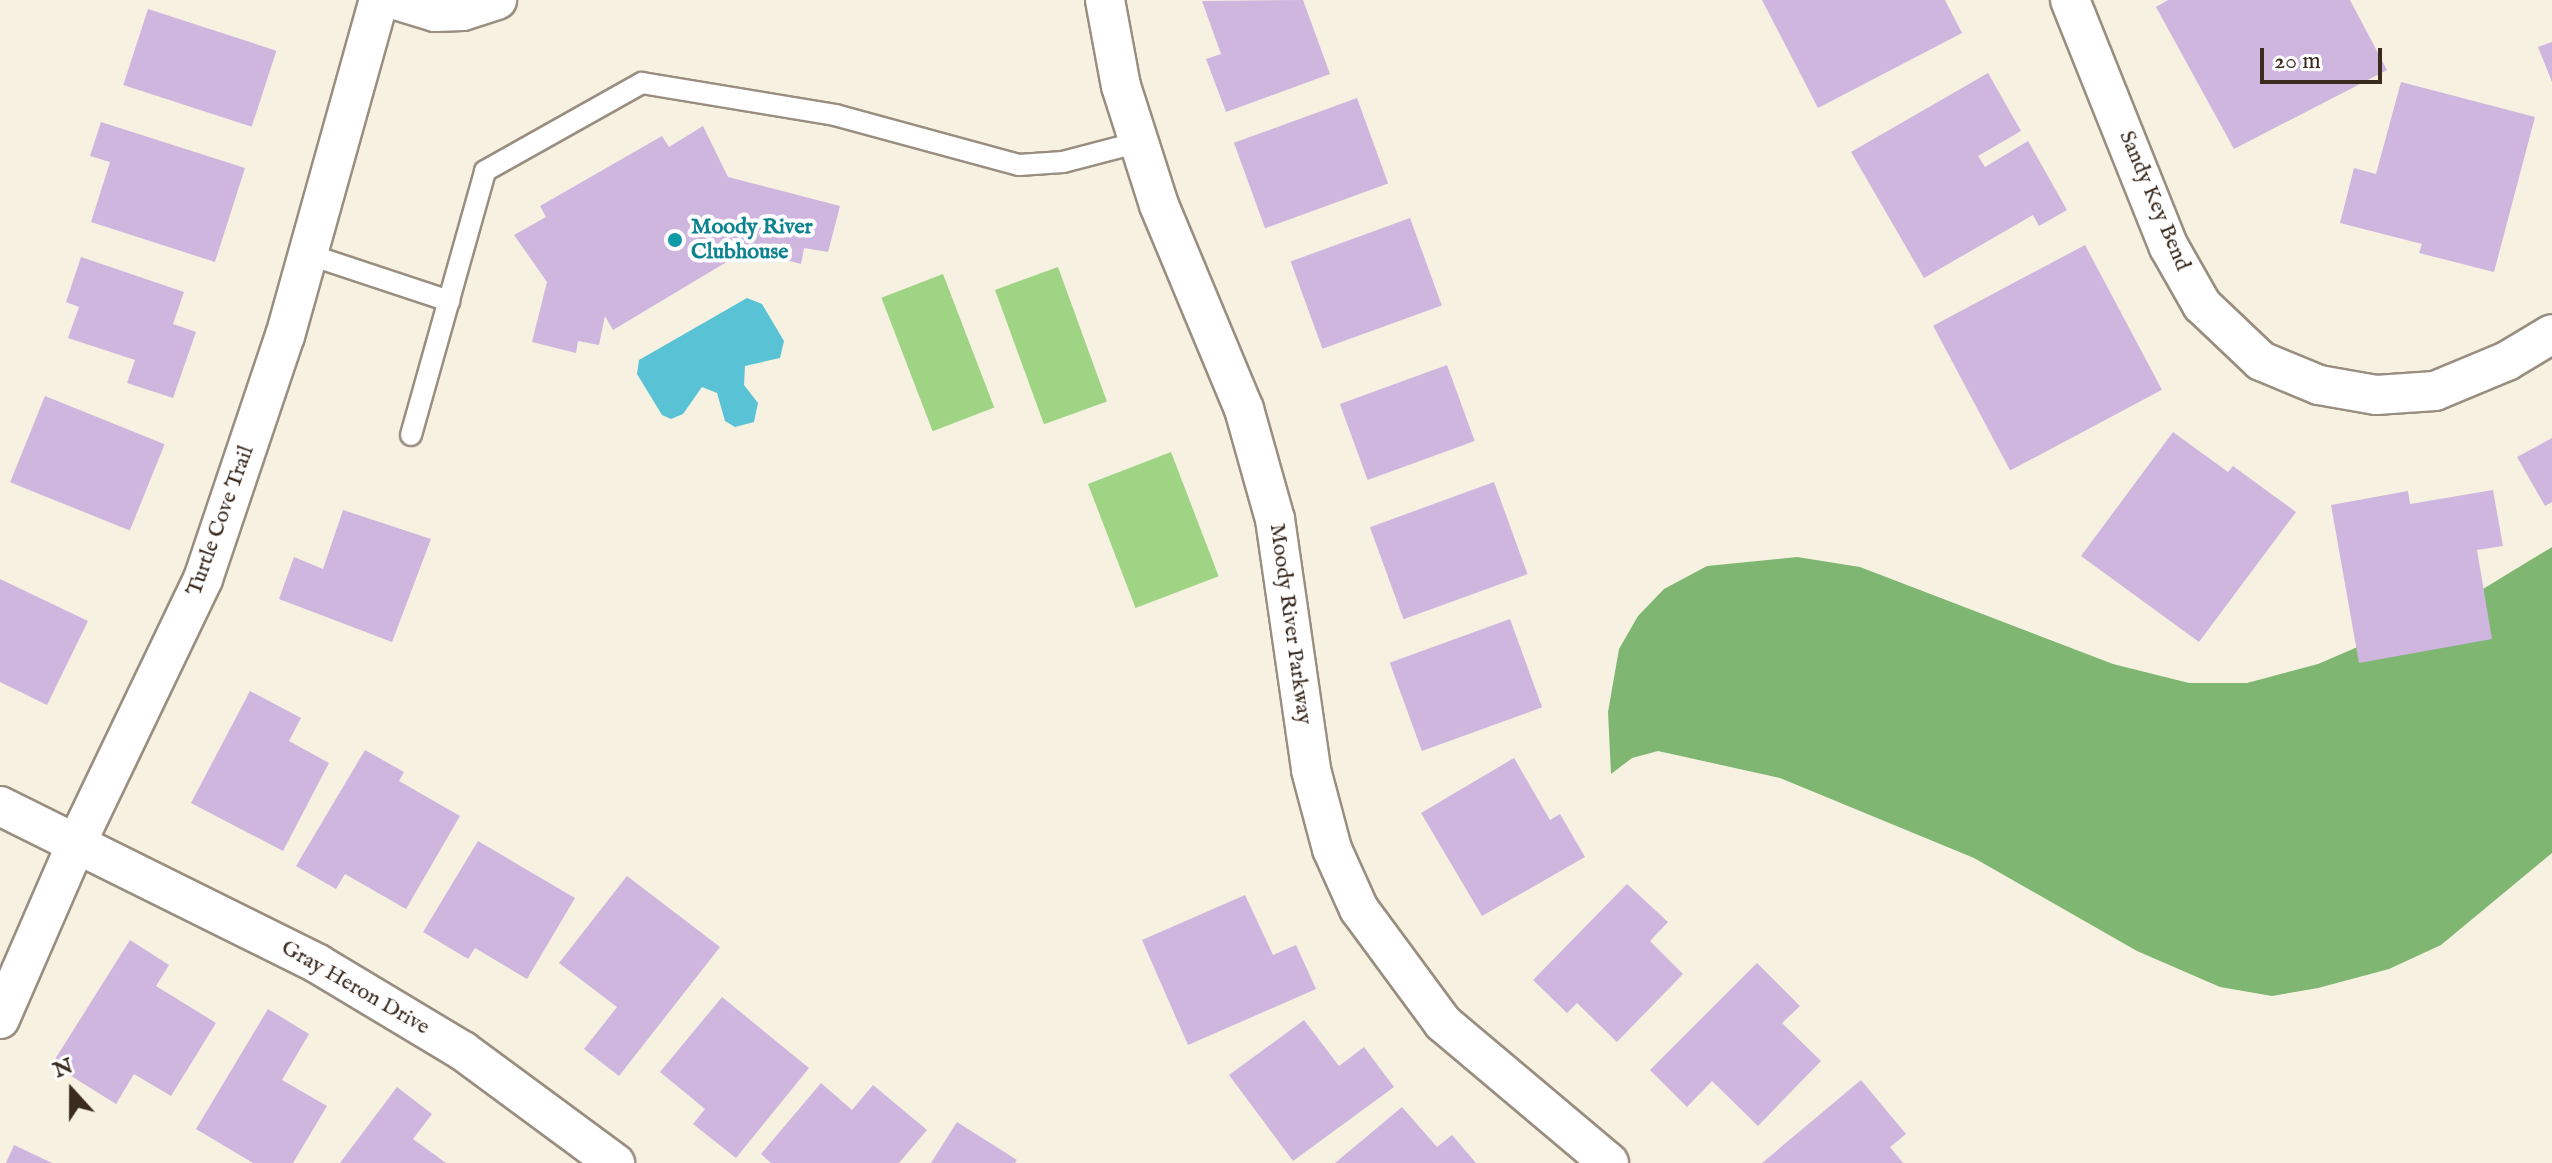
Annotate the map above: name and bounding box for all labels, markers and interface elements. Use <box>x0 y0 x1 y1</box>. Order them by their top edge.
scale bar <box>2264 32 2386 82</box>
text: 20 m <box>2274 46 2321 77</box>
street label: Sandy Key Bend <box>2113 127 2195 275</box>
place label: Moody River Clubhouse <box>691 214 813 266</box>
marker: Moody River Clubhouse <box>666 231 684 249</box>
street label: Turtle Cove Trail <box>182 442 260 600</box>
street label: Moody River Parkway <box>1263 522 1317 726</box>
street label: Gray Heron Drive <box>276 935 434 1041</box>
north arrow <box>32 1051 112 1131</box>
text: N <box>49 1052 77 1085</box>

